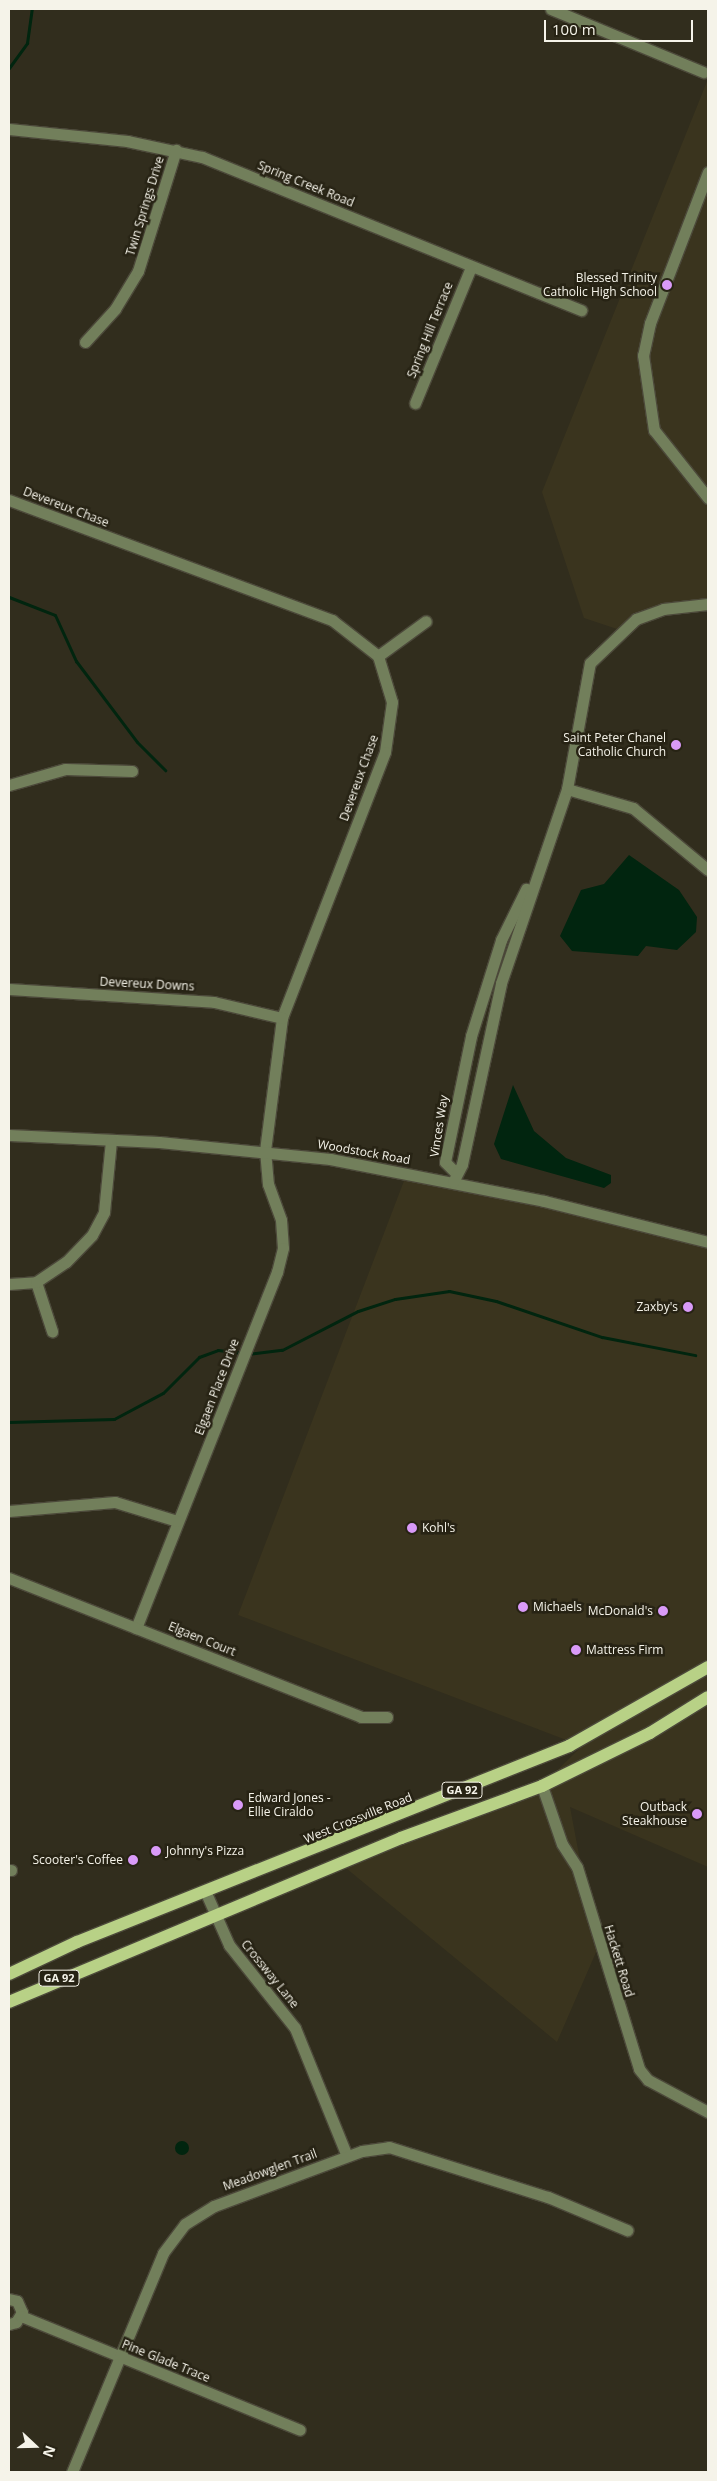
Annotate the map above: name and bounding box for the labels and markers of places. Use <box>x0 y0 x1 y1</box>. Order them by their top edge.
place label: Blessed Trinity Catholic High School <box>543 271 657 299</box>
marker: Blessed Trinity Catholic High School <box>661 279 673 291</box>
place label: Saint Peter Chanel Catholic Church <box>563 731 666 759</box>
marker: Saint Peter Chanel Catholic Church <box>670 739 682 751</box>
place label: Zaxby's <box>636 1300 678 1314</box>
marker: Zaxby's <box>682 1301 694 1313</box>
place label: Kohl's <box>422 1521 455 1535</box>
marker: Kohl's <box>406 1522 418 1534</box>
place label: Michaels <box>533 1600 582 1614</box>
marker: Michaels <box>517 1601 529 1613</box>
place label: McDonald's <box>588 1604 653 1618</box>
marker: McDonald's <box>657 1605 669 1617</box>
place label: Mattress Firm <box>586 1643 663 1657</box>
marker: Mattress Firm <box>570 1644 582 1656</box>
place label: Edward Jones - Ellie Ciraldo <box>248 1791 331 1819</box>
marker: Edward Jones - Ellie Ciraldo <box>232 1799 244 1811</box>
place label: Outback Steakhouse <box>622 1800 687 1828</box>
marker: Outback Steakhouse <box>691 1808 703 1820</box>
place label: Johnny's Pizza <box>166 1844 244 1858</box>
marker: Johnny's Pizza <box>150 1845 162 1857</box>
place label: Scooter's Coffee <box>33 1853 123 1867</box>
marker: Scooter's Coffee <box>127 1854 139 1866</box>

